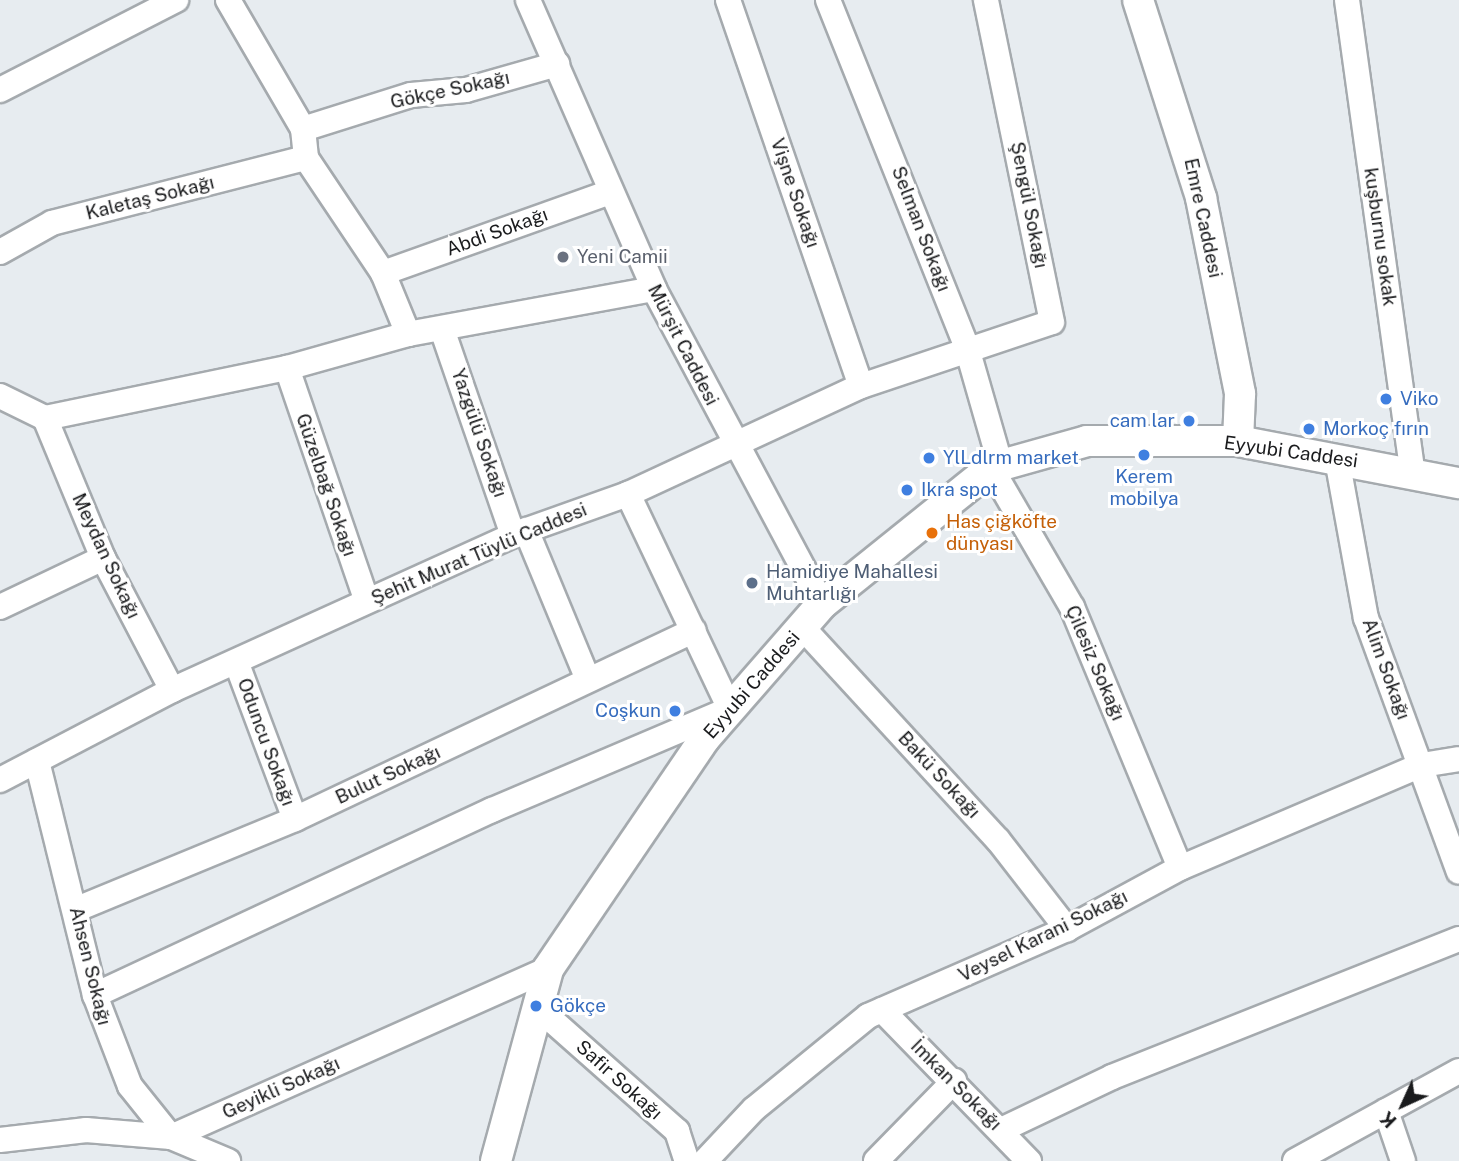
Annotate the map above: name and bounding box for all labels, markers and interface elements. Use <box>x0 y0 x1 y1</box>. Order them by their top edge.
street label: Gökçe Sokağı <box>388 66 512 114</box>
street label: Vişne Sokağı <box>766 135 824 251</box>
street label: Şengül Sokağı <box>1006 140 1052 270</box>
street label: Emre Caddesi <box>1179 156 1227 280</box>
street label: Selman Sokağı <box>887 163 955 295</box>
street label: kuşburnu sokak <box>1359 166 1401 308</box>
street label: Kaletaş Sokağı <box>83 171 217 225</box>
street label: Abdi Sokağı <box>443 203 551 261</box>
place label: Yeni Camii <box>577 246 668 268</box>
marker: Yeni Camii <box>555 249 571 265</box>
street label: Mürşit Caddesi <box>643 281 723 409</box>
street label: Yazgülü Sokağı <box>446 366 512 500</box>
place label: Viko <box>1400 388 1439 410</box>
marker: Viko <box>1378 391 1394 407</box>
place label: cam lar <box>1110 410 1175 432</box>
street label: Güzelbağ Sokağı <box>291 411 361 559</box>
marker: cam lar <box>1181 413 1197 429</box>
place label: Morkoç fırın <box>1323 418 1429 440</box>
marker: Morkoç fırın <box>1301 421 1317 437</box>
street label: Eyyubi Caddesi <box>1223 431 1359 473</box>
place label: YlLdlrm market <box>943 447 1079 469</box>
marker: Kerem mobilya <box>1136 447 1152 463</box>
marker: YlLdlrm market <box>921 450 937 466</box>
place label: Kerem mobilya <box>1109 466 1179 510</box>
place label: Ikra spot <box>921 479 998 501</box>
marker: Ikra spot <box>899 482 915 498</box>
street label: Meydan Sokağı <box>67 490 145 622</box>
street label: Şehit Murat Tüylü Caddesi <box>368 498 590 610</box>
place label: Has çiğköfte dünyası <box>946 511 1057 555</box>
marker: Has çiğköfte dünyası <box>924 525 940 541</box>
place label: Hamidiye Mahallesi Muhtarlığı <box>766 561 938 605</box>
marker: Hamidiye Mahallesi Muhtarlığı <box>744 575 760 591</box>
street label: Çilesiz Sokağı <box>1061 602 1129 724</box>
street label: Alim Sokağı <box>1357 615 1415 723</box>
street label: Eyyubi Caddesi <box>699 627 805 743</box>
street label: Oduncu Sokağı <box>232 675 300 809</box>
place label: Coşkun <box>595 700 661 722</box>
marker: Coşkun <box>667 703 683 719</box>
street label: Bakü Sokağı <box>893 727 985 823</box>
street label: Bulut Sokağı <box>332 741 444 809</box>
street label: Veysel Karani Sokağı <box>955 885 1131 987</box>
street label: Ahsen Sokağı <box>64 904 116 1028</box>
place label: Gökçe <box>550 995 606 1017</box>
marker: Gökçe <box>528 998 544 1014</box>
street label: Safir Sokağı <box>571 1035 667 1125</box>
street label: İmkan Sokağı <box>906 1035 1006 1135</box>
street label: Geyikli Sokağı <box>219 1052 343 1124</box>
north arrow <box>1368 1070 1438 1140</box>
text: K <box>1376 1107 1401 1132</box>

